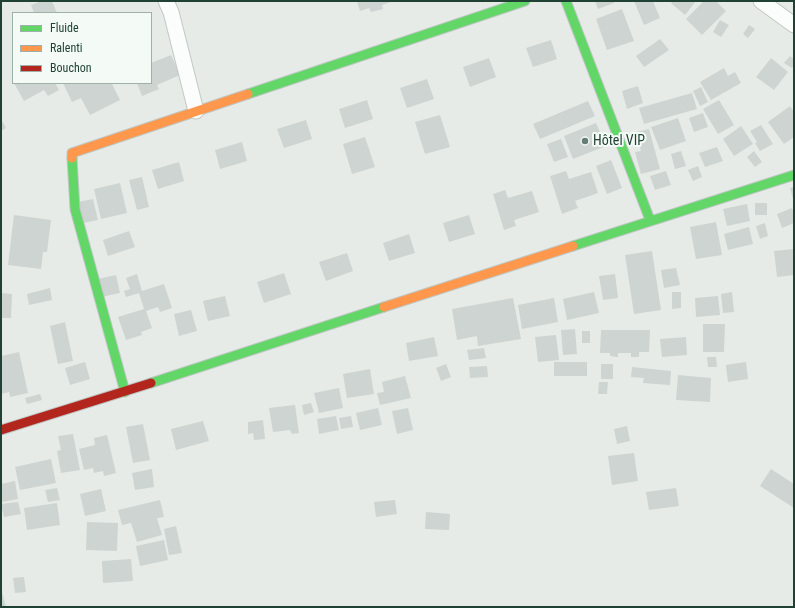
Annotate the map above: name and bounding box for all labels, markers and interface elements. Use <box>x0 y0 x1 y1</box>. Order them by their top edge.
legend <box>12 12 152 84</box>
text: Fluide <box>50 21 79 35</box>
text: Ralenti <box>50 41 83 55</box>
text: Bouchon <box>50 61 92 75</box>
place label: Hôtel VIP <box>593 133 645 149</box>
marker: Hôtel VIP <box>580 136 590 146</box>

